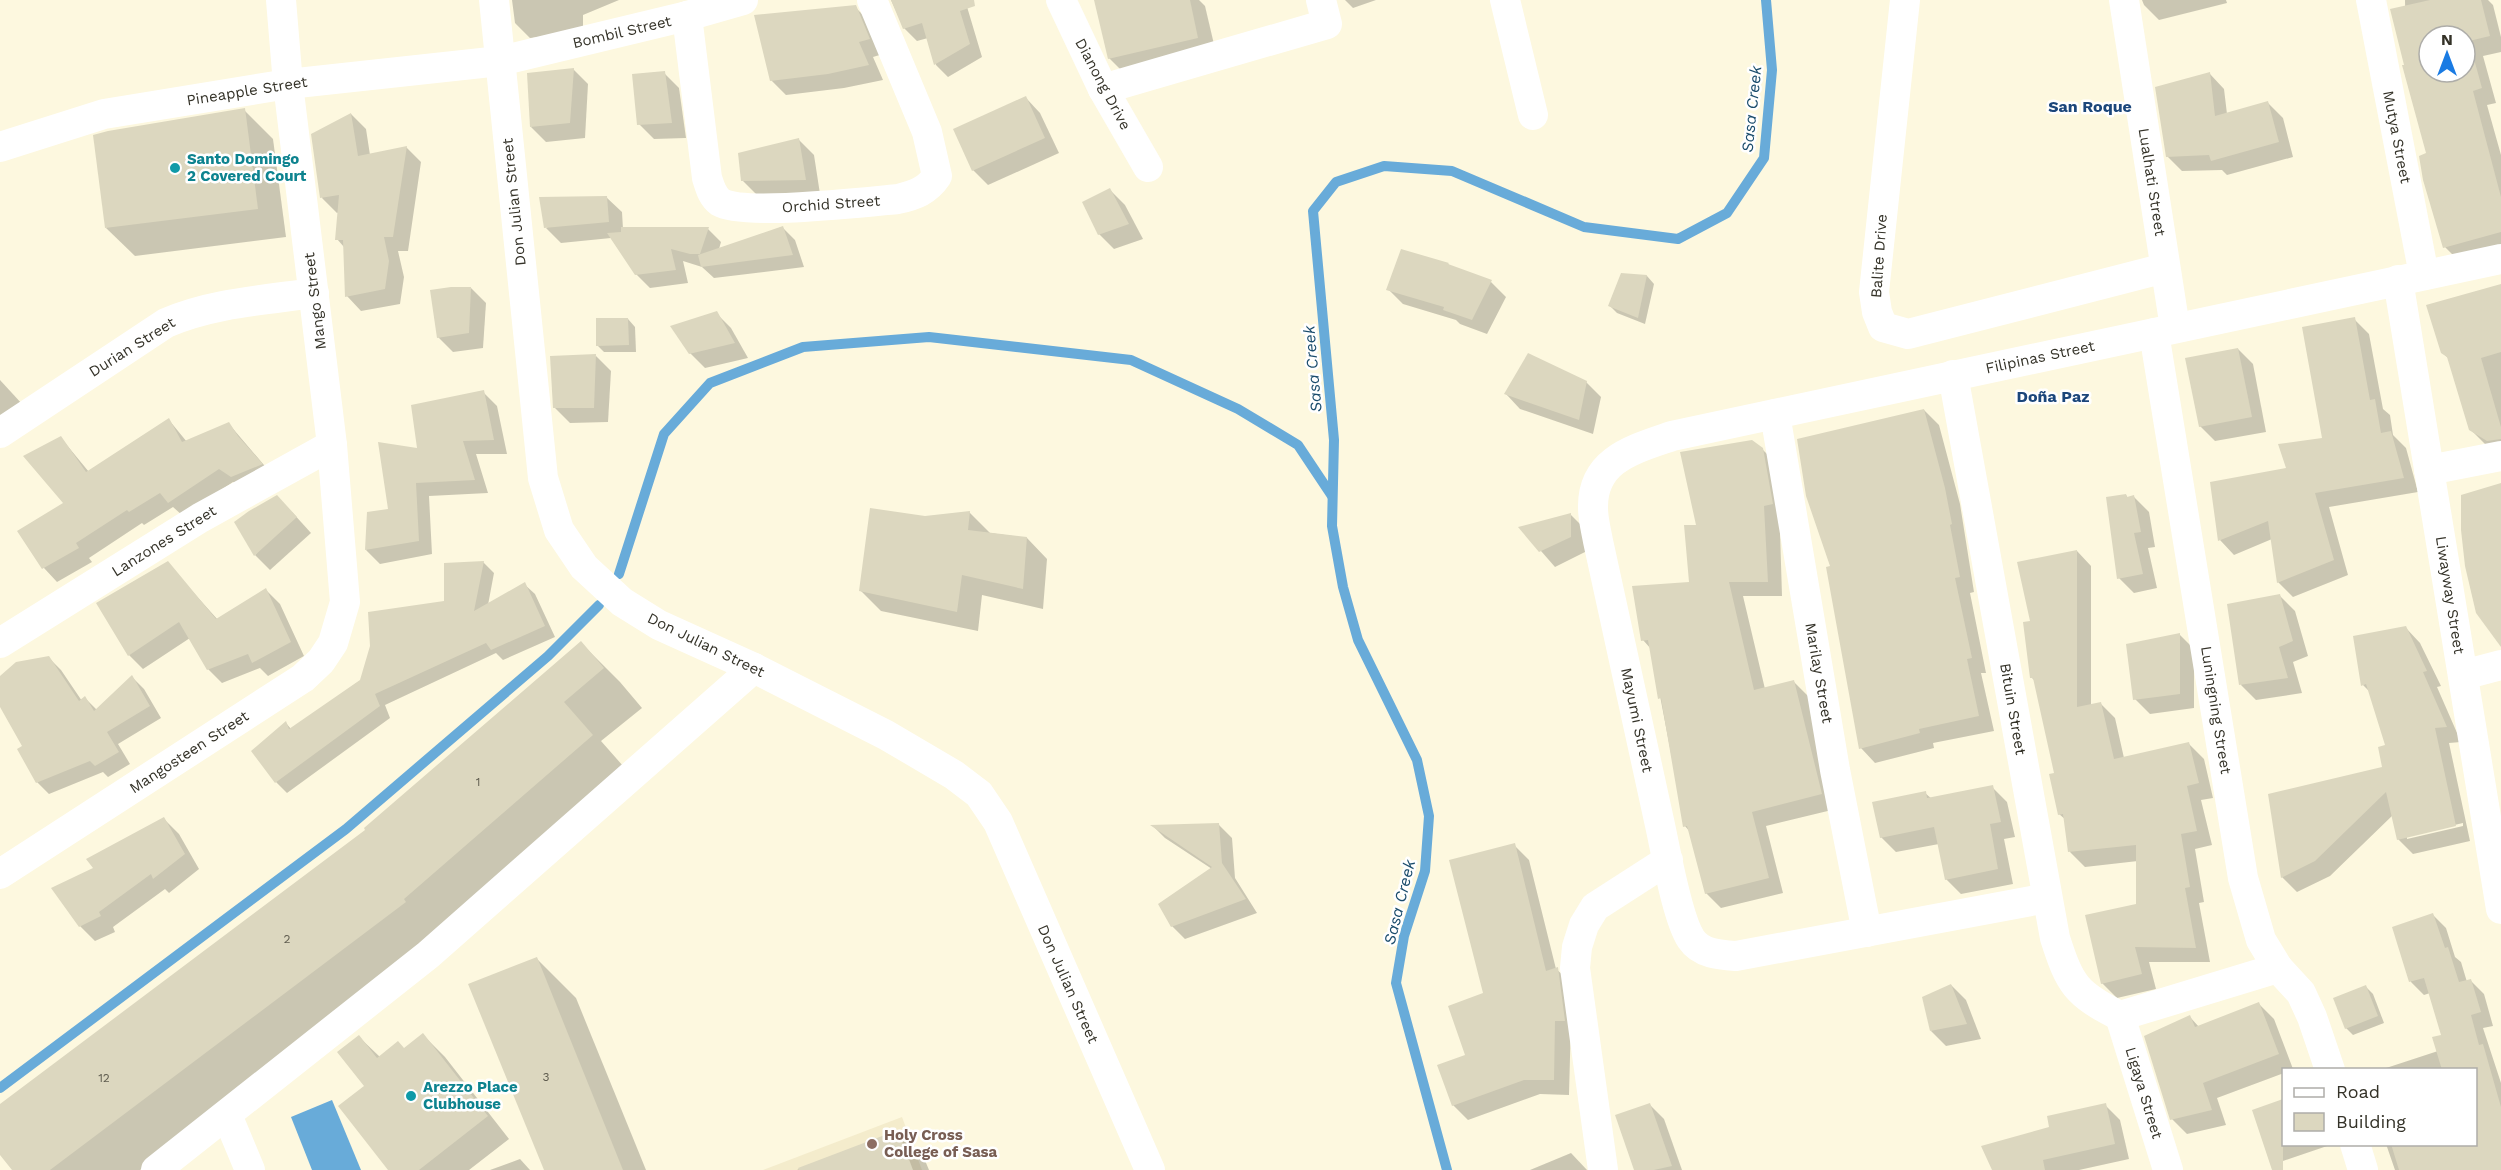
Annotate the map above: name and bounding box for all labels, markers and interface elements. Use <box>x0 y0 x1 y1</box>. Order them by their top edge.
street label: Bombil Street <box>571 12 674 52</box>
north arrow <box>2417 24 2477 84</box>
text: N <box>2441 30 2453 49</box>
street label: Dianong Drive <box>1071 35 1135 133</box>
water label: Sasa Creek <box>1738 64 1766 153</box>
street label: Pineapple Street <box>185 72 309 109</box>
street label: Mutya Street <box>2379 89 2415 186</box>
district label: San Roque <box>2048 97 2132 116</box>
street label: Lualhati Street <box>2135 127 2170 238</box>
street label: Don Julian Street <box>498 137 530 267</box>
place label: Santo Domingo 2 Covered Court <box>187 150 307 185</box>
marker: Santo Domingo 2 Covered Court <box>168 161 182 175</box>
street label: Orchid Street <box>781 192 881 216</box>
street label: Balite Drive <box>1867 213 1891 299</box>
street label: Mango Street <box>300 251 330 351</box>
street label: Durian Street <box>86 313 179 381</box>
water label: Sasa Creek <box>1299 324 1326 413</box>
street label: Filipinas Street <box>1984 337 2097 377</box>
district label: Doña Paz <box>2017 387 2089 406</box>
street label: Lanzones Street <box>108 501 220 580</box>
street label: Liwayway Street <box>2432 535 2468 656</box>
street label: Don Julian Street <box>644 609 768 681</box>
street label: Marilay Street <box>1801 621 1837 725</box>
street label: Luningning Street <box>2197 645 2235 776</box>
street label: Bituin Street <box>1996 662 2030 757</box>
street label: Mayumi Street <box>1617 666 1657 775</box>
street label: Mangosteen Street <box>126 706 253 797</box>
house number: 1 <box>476 775 480 789</box>
water label: Sasa Creek <box>1380 856 1420 947</box>
street label: Don Julian Street <box>1034 922 1103 1047</box>
house number: 2 <box>284 932 291 946</box>
street label: Ligaya Street <box>2122 1045 2167 1142</box>
legend <box>2282 1068 2477 1146</box>
house number: 3 <box>543 1070 550 1084</box>
house number: 12 <box>98 1071 110 1085</box>
place label: Arezzo Place Clubhouse <box>423 1078 518 1113</box>
text: Road <box>2336 1081 2380 1102</box>
marker: Arezzo Place Clubhouse <box>404 1089 418 1103</box>
text: Building <box>2336 1111 2406 1132</box>
place label: Holy Cross College of Sasa <box>884 1126 998 1161</box>
marker: Holy Cross College of Sasa <box>865 1137 879 1151</box>

